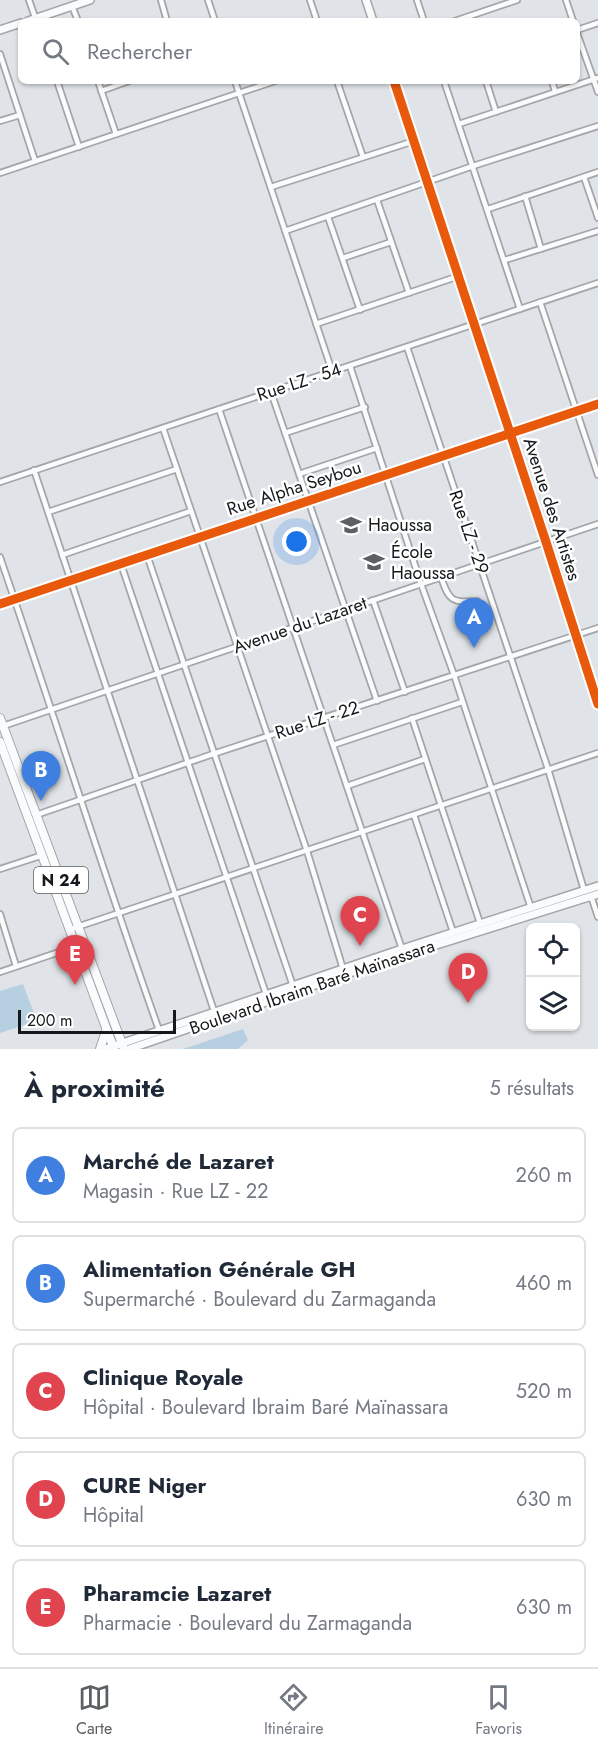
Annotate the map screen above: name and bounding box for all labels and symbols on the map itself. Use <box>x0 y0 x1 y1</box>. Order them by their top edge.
street label: Rue LZ - 54 <box>253 356 345 408</box>
street label: Avenue des Artistes <box>517 434 587 584</box>
street label: Rue Alpha Seybou <box>223 454 365 522</box>
street label: Rue LZ - 29 <box>442 486 496 578</box>
place label: Haoussa <box>368 512 432 538</box>
school or university icon: Haoussa <box>339 513 363 537</box>
your location <box>282 527 311 556</box>
place label: École Haoussa <box>391 539 455 586</box>
school or university icon: École Haoussa <box>362 550 386 574</box>
street label: Avenue du Lazaret <box>230 590 371 660</box>
pin: A <box>454 598 494 648</box>
street label: Rue LZ - 22 <box>272 694 362 746</box>
pin: B <box>22 752 60 801</box>
road number: N 24 <box>34 867 88 893</box>
pin: C <box>340 896 380 946</box>
street label: Boulevard Ibraim Baré Maïnassara <box>186 933 438 1041</box>
pin: E <box>56 936 94 985</box>
pin: D <box>448 954 488 1003</box>
scale bar <box>18 1007 176 1034</box>

